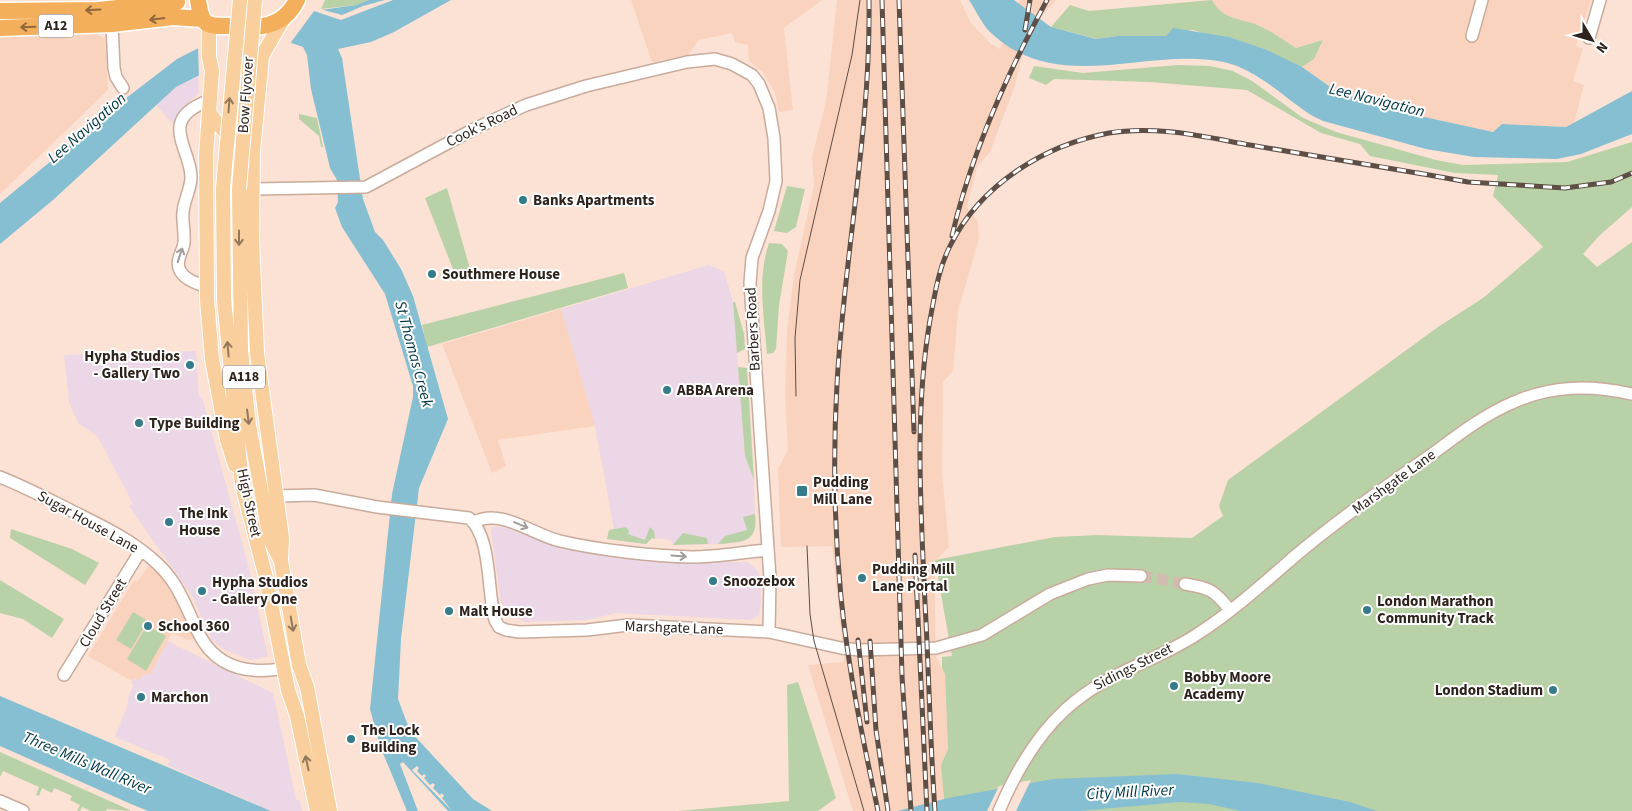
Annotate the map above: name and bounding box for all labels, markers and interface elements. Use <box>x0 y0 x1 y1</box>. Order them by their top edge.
one-way arrow <box>86 5 102 15</box>
one-way arrow <box>150 14 166 24</box>
road number: A12 <box>38 15 74 38</box>
north arrow <box>1567 15 1617 65</box>
one-way arrow <box>20 23 36 32</box>
text: N <box>1591 38 1612 57</box>
street label: Bow Flyover <box>233 55 259 134</box>
water label: Lee Navigation <box>1327 77 1427 123</box>
water label: Lee Navigation <box>43 88 131 168</box>
one-way arrow <box>225 97 234 113</box>
street label: Cook's Road <box>443 100 521 152</box>
place label: Banks Apartments <box>533 190 655 211</box>
marker: Banks Apartments <box>517 194 529 206</box>
one-way arrow <box>234 230 244 246</box>
one-way arrow <box>176 247 186 263</box>
place label: Southmere House <box>442 264 560 285</box>
marker: Southmere House <box>426 268 438 280</box>
street label: Barbers Road <box>740 287 766 371</box>
water label: St Thomas Creek <box>389 298 439 410</box>
one-way arrow <box>223 342 233 358</box>
place label: Hypha Studios - Gallery Two <box>84 346 180 384</box>
marker: Hypha Studios - Gallery Two <box>184 359 196 371</box>
road number: A118 <box>223 366 265 388</box>
place label: ABBA Arena <box>676 380 754 401</box>
marker: ABBA Arena <box>661 384 673 396</box>
one-way arrow <box>243 409 253 425</box>
place label: Type Building <box>149 413 240 434</box>
marker: Type Building <box>133 417 145 429</box>
street label: Marshgate Lane <box>1348 445 1440 519</box>
street label: High Street <box>231 467 267 539</box>
place label: Pudding Mill Lane <box>813 472 872 510</box>
marker: Pudding Mill Lane <box>795 484 809 498</box>
street label: Sugar House Lane <box>34 486 142 558</box>
place label: The Ink House <box>179 503 229 541</box>
marker: The Ink House <box>163 516 175 528</box>
one-way arrow <box>513 521 528 531</box>
one-way arrow <box>671 551 687 560</box>
place label: Pudding Mill Lane Portal <box>872 559 955 597</box>
place label: Snoozebox <box>723 571 795 592</box>
place label: Hypha Studios - Gallery One <box>212 572 308 610</box>
marker: Pudding Mill Lane Portal <box>856 572 868 584</box>
street label: Cloud Street <box>74 574 132 652</box>
marker: Snoozebox <box>707 575 719 587</box>
marker: Hypha Studios - Gallery One <box>196 585 208 597</box>
place label: London Marathon Community Track <box>1377 591 1495 629</box>
place label: Malt House <box>459 601 533 622</box>
marker: London Marathon Community Track <box>1361 604 1373 616</box>
marker: Malt House <box>443 605 455 617</box>
place label: School 360 <box>158 616 230 637</box>
one-way arrow <box>287 616 297 632</box>
street label: Marshgate Lane <box>624 616 724 640</box>
marker: School 360 <box>142 620 154 632</box>
street label: Sidings Street <box>1090 638 1176 696</box>
place label: Bobby Moore Academy <box>1183 667 1271 705</box>
marker: Bobby Moore Academy <box>1168 680 1180 692</box>
place label: London Stadium <box>1435 680 1543 701</box>
marker: London Stadium <box>1547 684 1559 696</box>
place label: Marchon <box>151 687 209 708</box>
marker: Marchon <box>135 691 147 703</box>
place label: The Lock Building <box>361 720 421 758</box>
water label: Three Mills Wall River <box>19 726 156 801</box>
marker: The Lock Building <box>345 733 357 745</box>
one-way arrow <box>301 756 311 772</box>
water label: City Mill River <box>1086 779 1176 805</box>

